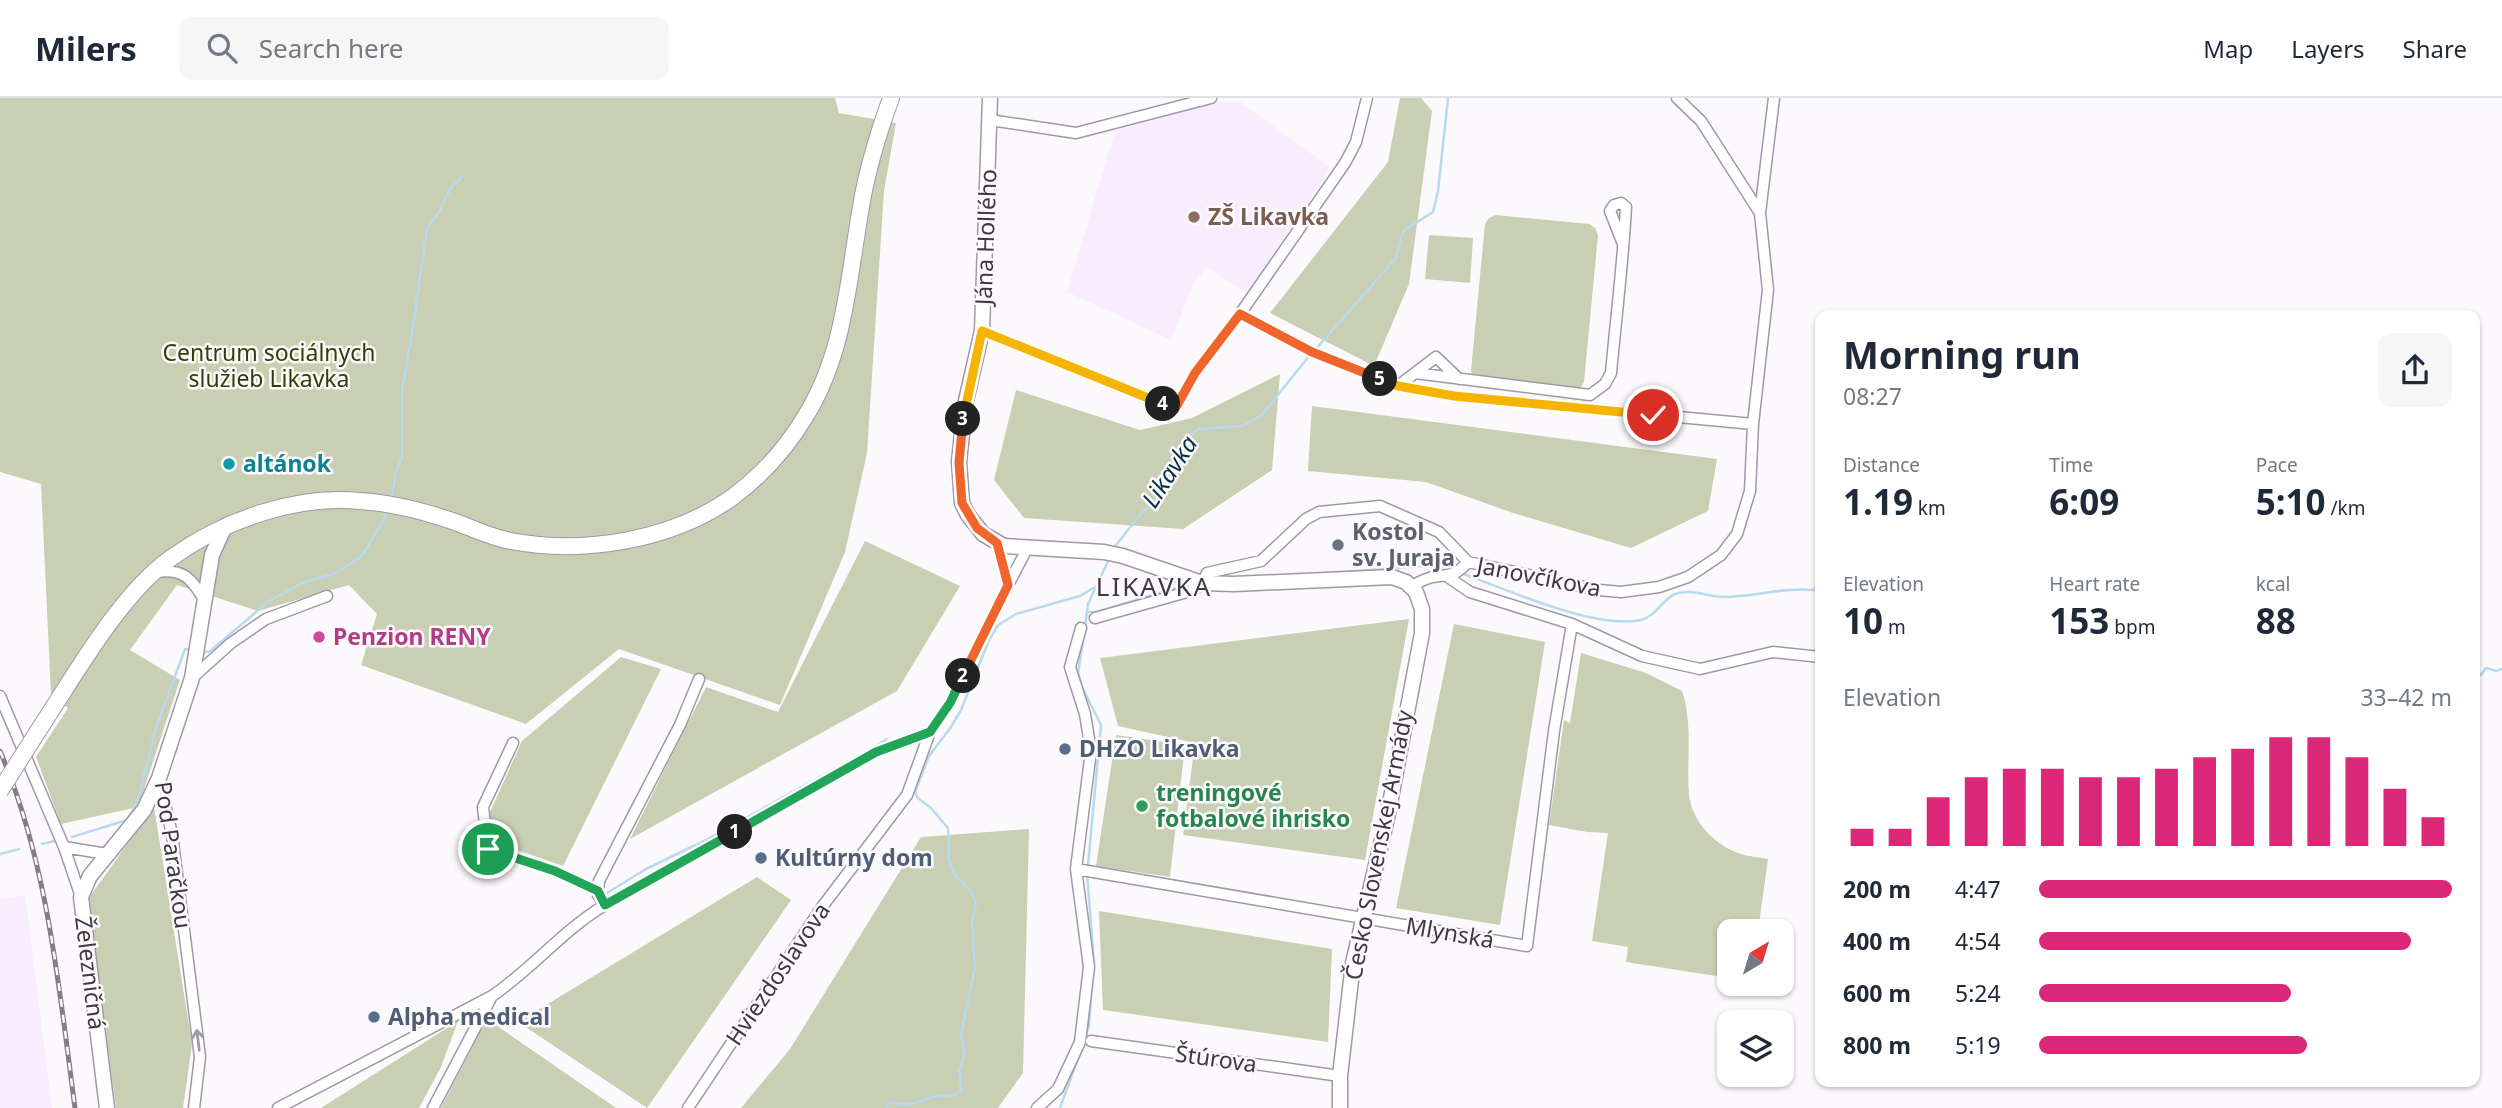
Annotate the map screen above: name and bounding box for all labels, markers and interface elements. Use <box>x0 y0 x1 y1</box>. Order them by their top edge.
search box <box>179 17 669 80</box>
text: Milers <box>35 26 137 71</box>
icon: search <box>203 29 241 67</box>
text: Search here <box>259 30 404 66</box>
text: Map <box>2203 32 2253 65</box>
text: Layers <box>2291 32 2365 65</box>
text: Share <box>2403 32 2467 65</box>
street label: Jána Hollého <box>967 168 1003 308</box>
place label: ZŠ Likavka <box>1208 200 1329 232</box>
marker: ZŠ Likavka <box>1186 209 1202 225</box>
text: Morning run <box>1843 328 2081 380</box>
button: share <box>2378 333 2452 407</box>
park label: Centrum sociálnych služieb Likavka <box>162 336 376 394</box>
pin: 5 <box>1362 362 1398 396</box>
text: 5 <box>1374 365 1385 391</box>
text: 08:27 <box>1843 380 1902 412</box>
pin <box>1623 385 1683 445</box>
pin: 4 <box>1146 386 1180 422</box>
text: 4 <box>1157 390 1168 416</box>
icon: check <box>1634 396 1672 434</box>
pin: 3 <box>946 402 981 436</box>
text: 3 <box>957 405 968 431</box>
water label: Likavka <box>1133 428 1205 514</box>
place label: altánok <box>243 447 332 479</box>
text: Distance <box>1843 452 1920 478</box>
text: Time <box>2049 452 2093 478</box>
text: Pace <box>2256 452 2298 478</box>
marker: altánok <box>221 456 237 472</box>
text: 1.19 <box>1843 478 1913 525</box>
text: 6:09 <box>2049 478 2119 525</box>
text: 5:10 <box>2256 478 2326 525</box>
text: km <box>1913 495 1946 521</box>
text: /km <box>2326 495 2365 521</box>
place label: Kostol sv. Juraja <box>1352 515 1455 573</box>
marker: Kostol sv. Juraja <box>1330 537 1346 553</box>
street label: Janovčíkova <box>1472 548 1604 604</box>
district label: LIKAVKA <box>1096 568 1212 604</box>
text: Elevation <box>1843 571 1924 597</box>
text: Heart rate <box>2049 571 2140 597</box>
text: kcal <box>2256 571 2290 597</box>
text: 10 <box>1843 597 1883 644</box>
text: 153 <box>2049 597 2109 644</box>
text: 88 <box>2256 597 2296 644</box>
text: m <box>1883 614 1906 640</box>
text: bpm <box>2109 614 2155 640</box>
place label: Penzion RENY <box>333 620 491 652</box>
marker: Penzion RENY <box>311 629 327 645</box>
pin: 2 <box>946 658 981 694</box>
text: 2 <box>957 662 968 688</box>
text: Elevation <box>1843 681 1941 713</box>
text: 33–42 m <box>2360 681 2452 713</box>
street label: Česko Slovenskej Armády <box>1336 707 1420 982</box>
place label: DHZO Likavka <box>1079 732 1240 764</box>
marker: DHZO Likavka <box>1057 741 1073 757</box>
place label: treningové fotbalové ihrisko <box>1156 776 1350 834</box>
street label: Pod Paračkou <box>148 779 200 930</box>
marker: treningové fotbalové ihrisko <box>1134 798 1150 814</box>
pin: 1 <box>718 814 752 850</box>
text: 1 <box>729 818 740 844</box>
pin <box>458 819 518 879</box>
icon: arrive <box>469 830 507 868</box>
place label: Kultúrny dom <box>775 841 933 873</box>
marker: Kultúrny dom <box>753 850 769 866</box>
text: 200 m <box>1843 873 1911 905</box>
text: 4:47 <box>1955 873 2001 905</box>
street label: Hviezdoslavova <box>718 896 837 1051</box>
street label: Mlynská <box>1404 909 1497 955</box>
street label: Železničná <box>68 914 114 1031</box>
north arrow <box>1717 919 1794 996</box>
map controls <box>1717 919 1794 1087</box>
text: 400 m <box>1843 925 1911 957</box>
text: 4:54 <box>1955 925 2001 957</box>
text: 600 m <box>1843 977 1911 1009</box>
text: 5:24 <box>1955 977 2001 1009</box>
place label: Alpha medical <box>388 1000 550 1032</box>
marker: Alpha medical <box>366 1009 382 1025</box>
button: layers <box>1717 1010 1794 1087</box>
one-way arrow <box>191 1029 204 1052</box>
text: 800 m <box>1843 1029 1911 1061</box>
text: 5:19 <box>1955 1029 2001 1061</box>
street label: Štúrova <box>1173 1036 1259 1080</box>

